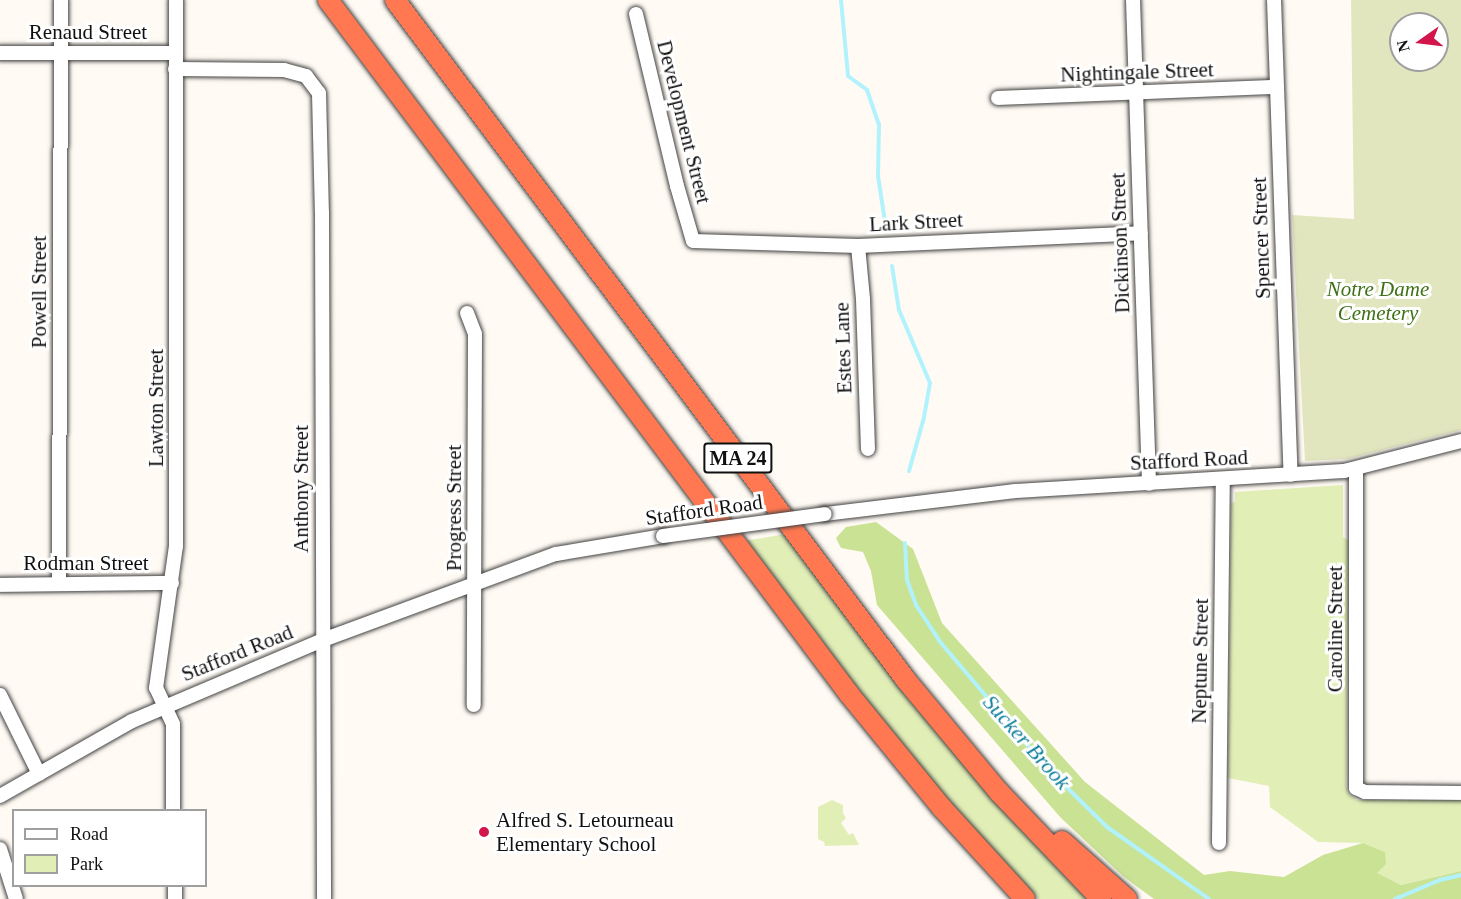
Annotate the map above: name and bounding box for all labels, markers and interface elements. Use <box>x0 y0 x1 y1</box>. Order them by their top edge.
north arrow <box>1389 12 1449 72</box>
street label: Renaud Street <box>29 19 147 45</box>
street label: Development Street <box>652 38 716 206</box>
text: N <box>1393 38 1413 54</box>
street label: Nightingale Street <box>1060 57 1214 87</box>
street label: Dickinson Street <box>1105 172 1135 314</box>
street label: Spencer Street <box>1246 177 1276 299</box>
street label: Lark Street <box>868 207 964 237</box>
street label: Powell Street <box>26 236 52 348</box>
park label: Notre Dame Cemetery <box>1327 276 1429 326</box>
street label: Estes Lane <box>829 302 857 394</box>
street label: Lawton Street <box>143 349 169 467</box>
street label: Anthony Street <box>288 425 314 553</box>
road number: MA 24 <box>702 441 774 475</box>
street label: Stafford Road <box>1129 444 1249 476</box>
street label: Progress Street <box>441 445 467 571</box>
street label: Stafford Road <box>644 489 764 531</box>
street label: Rodman Street <box>23 550 149 576</box>
street label: Caroline Street <box>1322 566 1348 692</box>
street label: Neptune Street <box>1186 598 1214 724</box>
street label: Stafford Road <box>178 619 296 687</box>
water label: Sucker Brook <box>978 689 1076 795</box>
place label: Alfred S. Letourneau Elementary School <box>496 807 674 857</box>
legend <box>12 809 207 887</box>
text: Road <box>70 824 108 844</box>
marker: Alfred S. Letourneau Elementary School <box>477 825 491 839</box>
text: Park <box>70 854 103 874</box>

